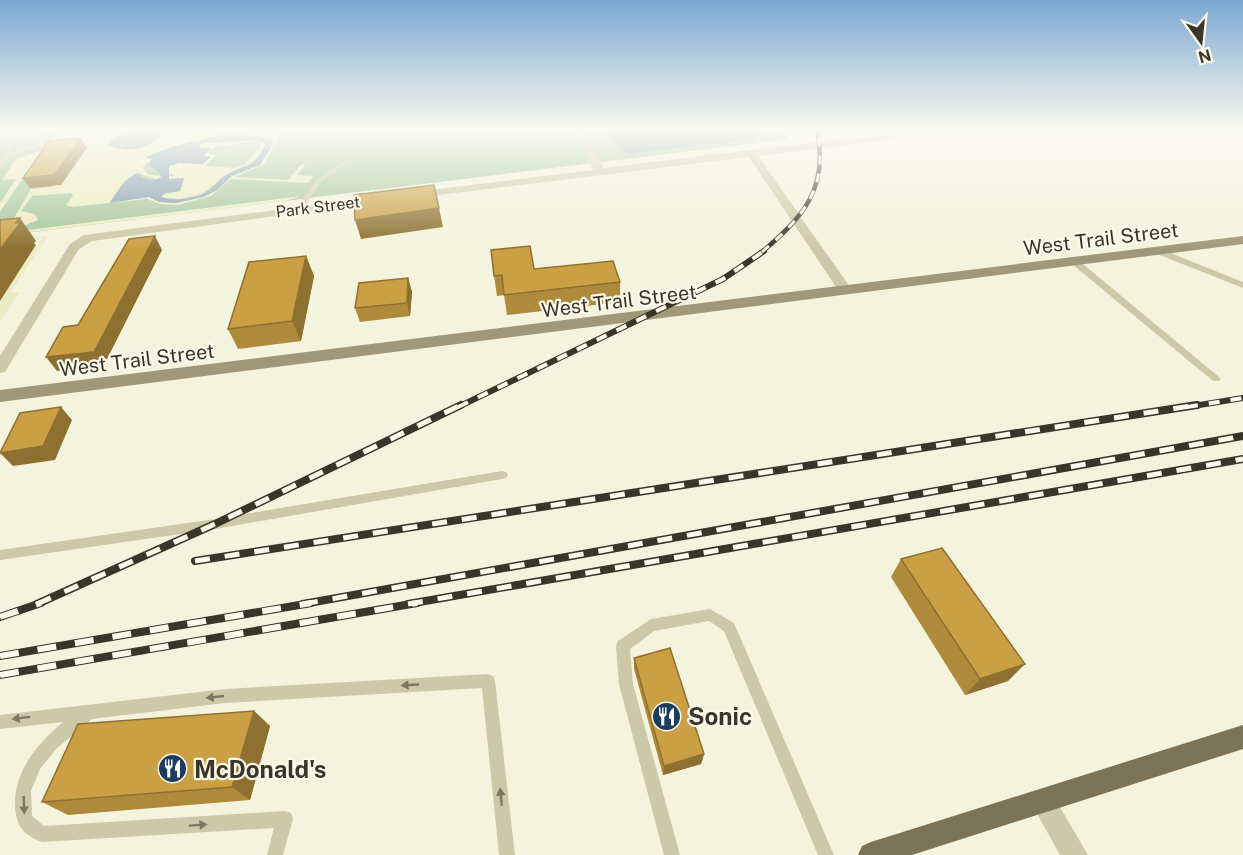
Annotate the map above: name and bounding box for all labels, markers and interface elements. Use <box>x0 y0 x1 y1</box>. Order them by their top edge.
north arrow <box>1171 12 1231 72</box>
text: N <box>1196 45 1213 67</box>
street label: Park Street <box>275 192 361 222</box>
street label: West Trail Street <box>1022 218 1180 260</box>
street label: West Trail Street <box>540 280 698 322</box>
street label: West Trail Street <box>58 339 216 381</box>
one-way arrow <box>400 681 419 690</box>
one-way arrow <box>206 693 225 702</box>
restaurant icon: Sonic <box>651 700 683 732</box>
place label: Sonic <box>688 702 752 730</box>
one-way arrow <box>12 714 31 723</box>
restaurant icon: McDonald's <box>157 753 189 785</box>
place label: McDonald's <box>194 755 326 783</box>
one-way arrow <box>496 787 506 806</box>
one-way arrow <box>19 795 28 814</box>
one-way arrow <box>189 820 208 829</box>

